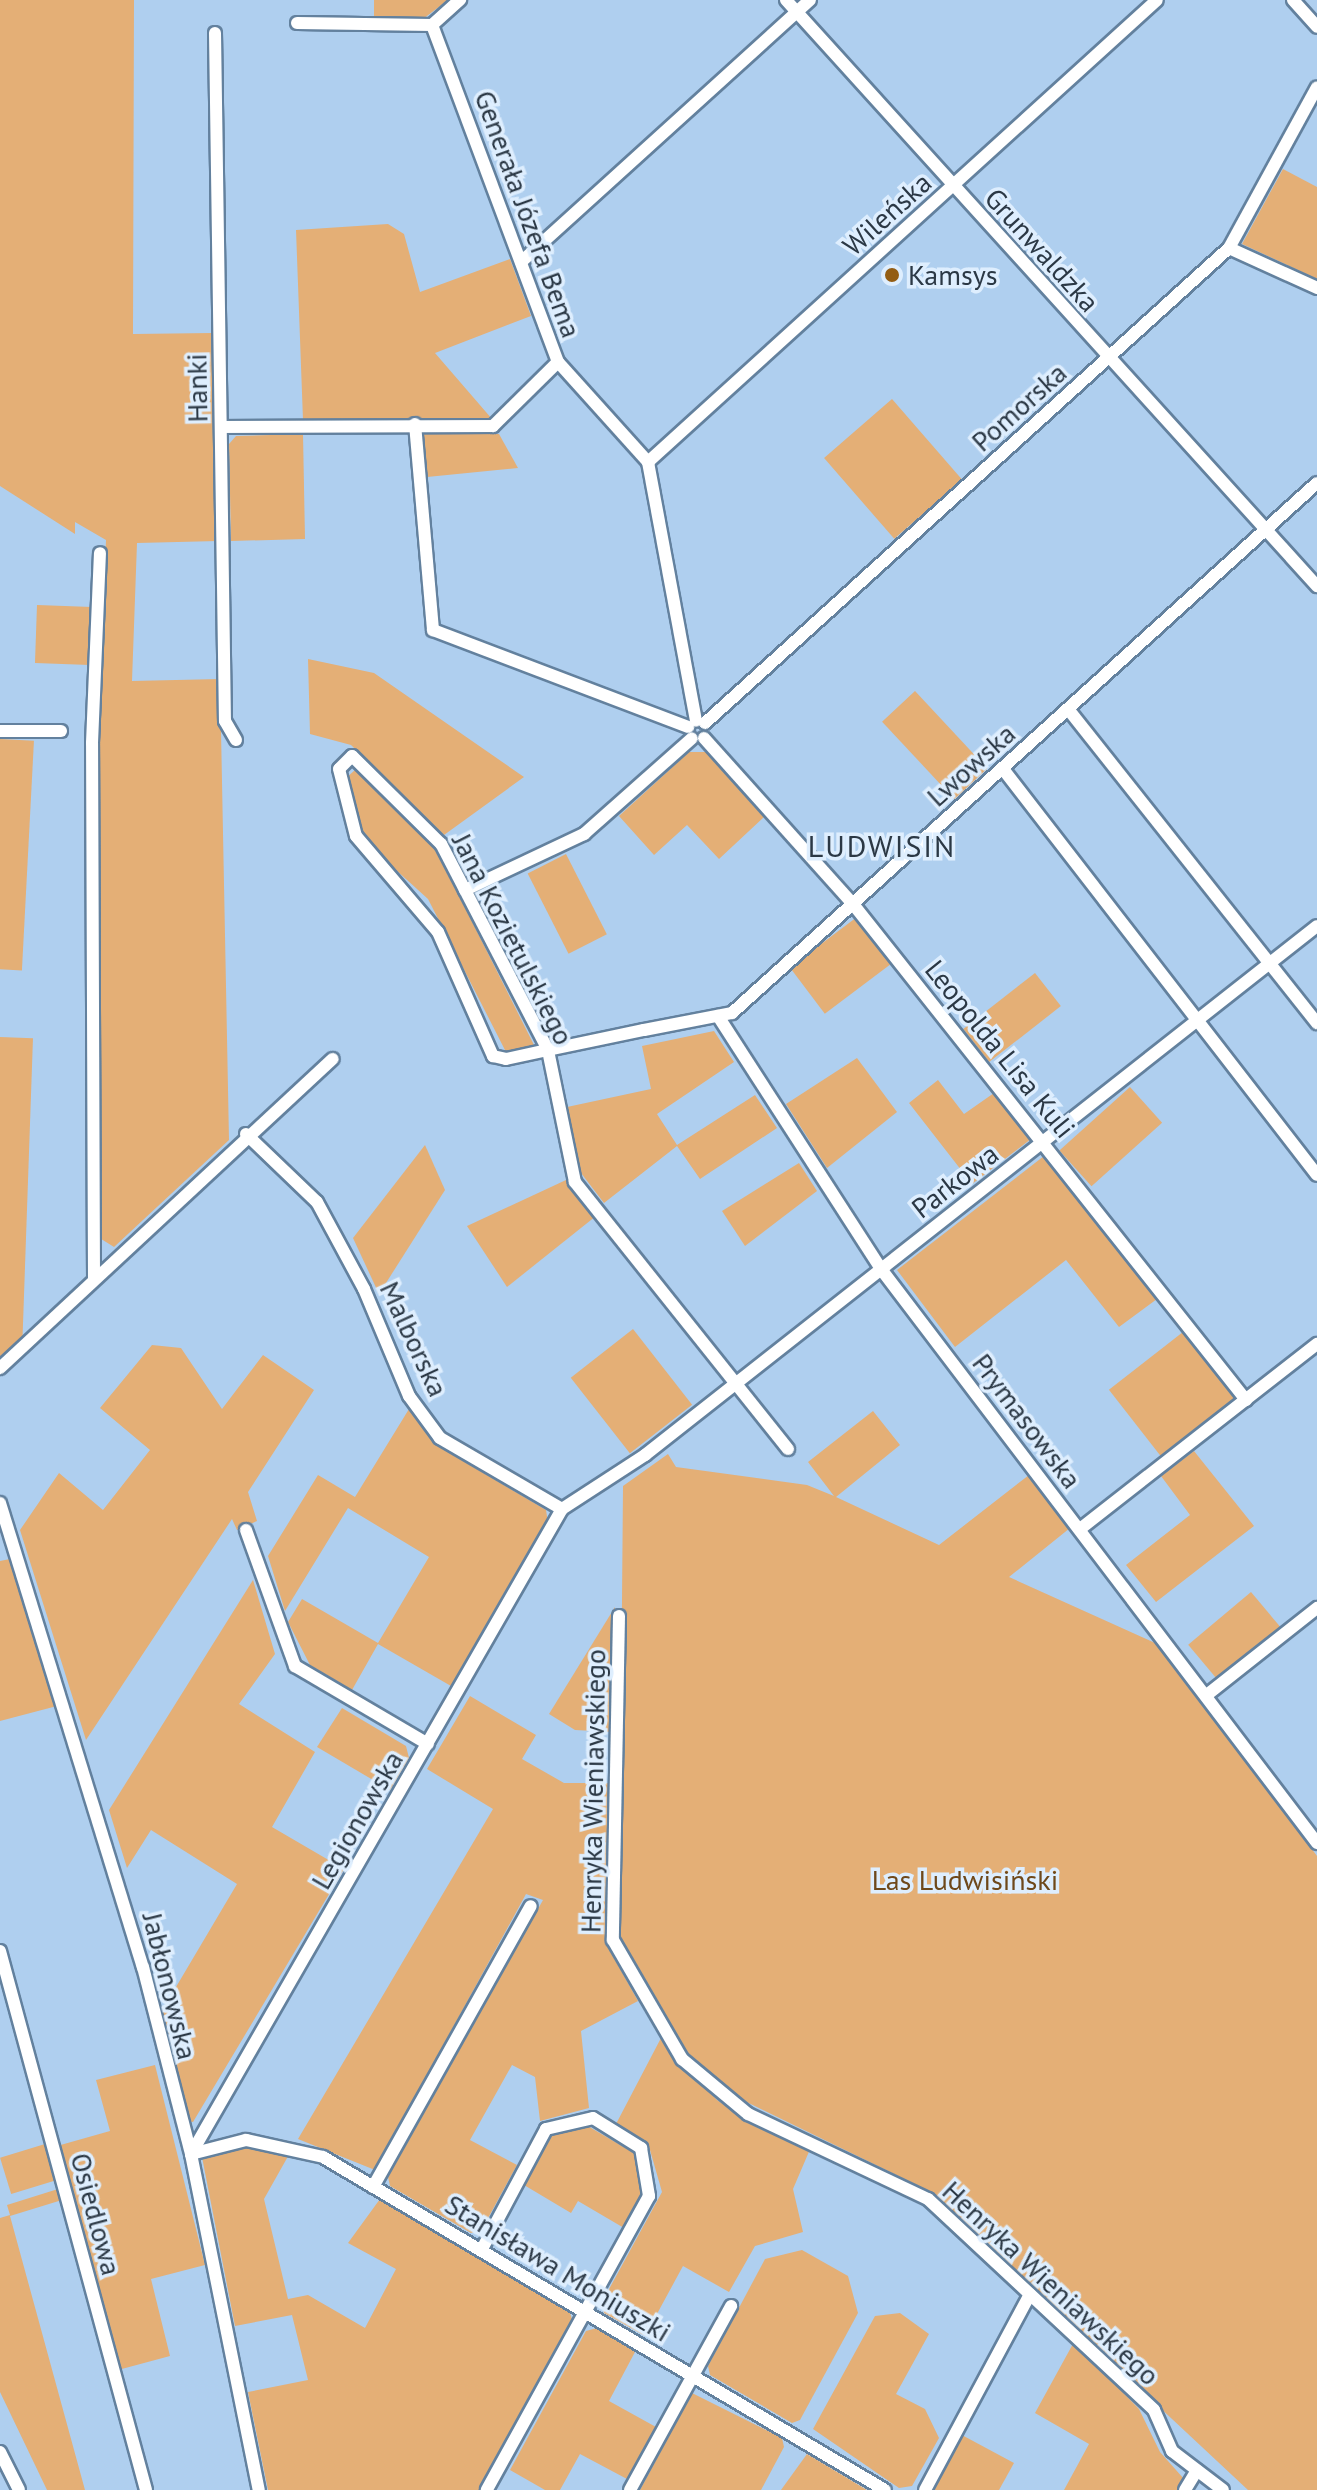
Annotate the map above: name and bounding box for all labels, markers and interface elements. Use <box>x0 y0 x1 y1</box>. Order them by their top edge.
street label: Generała Józefa Bema <box>468 86 588 342</box>
street label: Wileńska <box>836 166 938 262</box>
street label: Grunwaldzka <box>978 181 1106 319</box>
place label: Kamsys <box>908 258 998 292</box>
marker: Kamsys <box>883 266 901 284</box>
street label: Hanki <box>180 353 214 423</box>
street label: Pomorska <box>965 356 1073 458</box>
street label: Lwowska <box>920 717 1022 813</box>
street label: Jana Kozietulskiego <box>445 828 581 1050</box>
district label: LUDWISIN <box>808 828 956 864</box>
street label: Leopolda Lisa Kuli <box>918 953 1082 1145</box>
street label: Parkowa <box>905 1137 1005 1225</box>
street label: Malborska <box>373 1276 455 1402</box>
street label: Prymasowska <box>965 1347 1089 1495</box>
street label: Henryka Wieniawskiego <box>574 1648 612 1934</box>
street label: Legionowska <box>304 1745 410 1895</box>
park label: Las Ludwisiński <box>872 1863 1058 1897</box>
street label: Jabłonowska <box>136 1909 204 2063</box>
street label: Osiedlowa <box>64 2149 128 2279</box>
street label: Henryka Wieniawskiego <box>935 2174 1167 2392</box>
street label: Stanisława Moniuszki <box>439 2187 677 2349</box>

